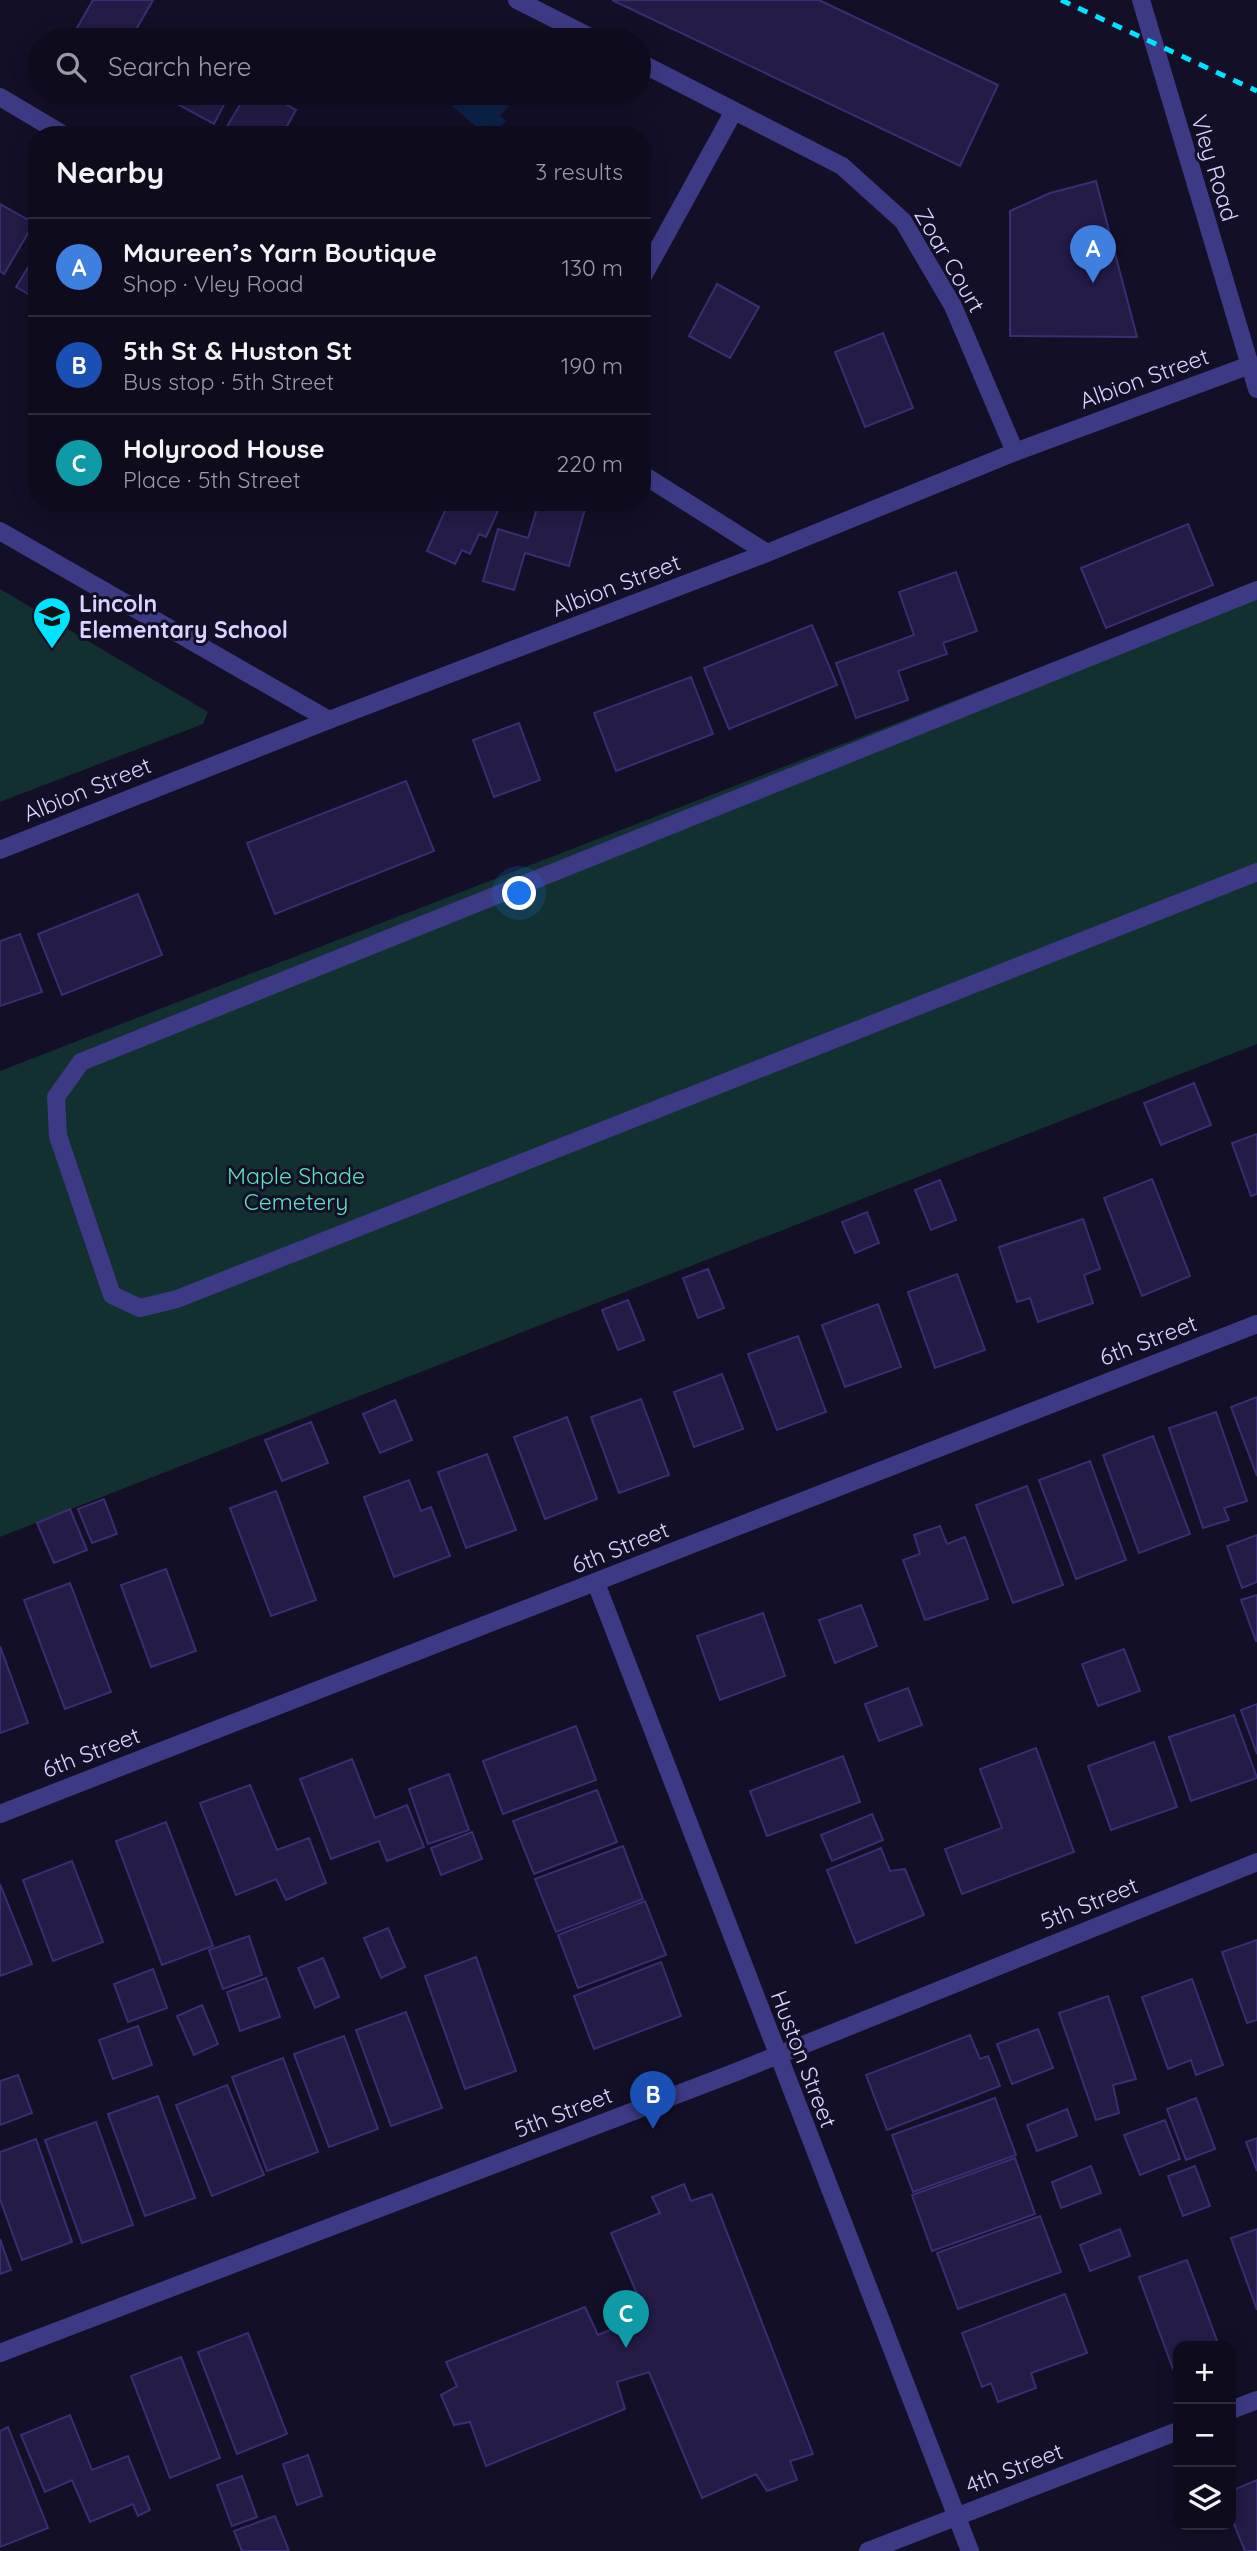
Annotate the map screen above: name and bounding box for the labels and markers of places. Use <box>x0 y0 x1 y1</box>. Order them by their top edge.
pin: A <box>1070 225 1116 283</box>
place label: Lincoln Elementary School <box>79 589 288 644</box>
school or university icon: Lincoln Elementary School <box>31 595 73 650</box>
pin: B <box>630 2071 676 2129</box>
pin: C <box>603 2290 649 2348</box>

